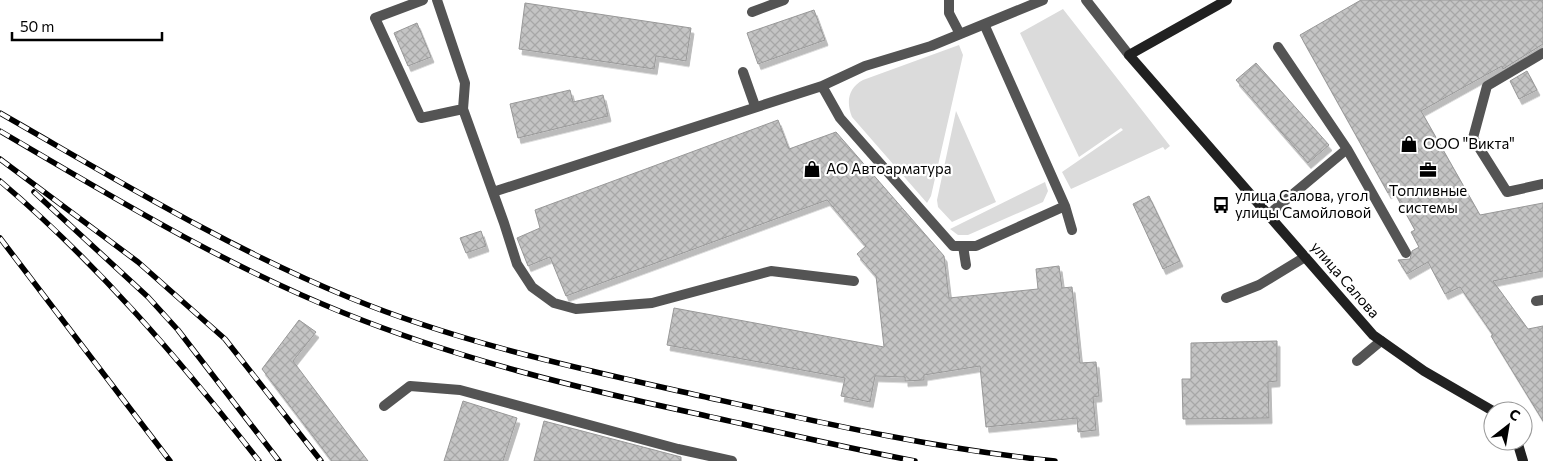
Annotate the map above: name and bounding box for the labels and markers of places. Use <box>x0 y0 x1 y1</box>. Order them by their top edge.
shop icon: ООО "Викта" <box>1399 134 1419 154</box>
place label: ООО "Викта" <box>1423 134 1515 152</box>
shop icon: АО Автоарматура <box>802 159 822 179</box>
place label: АО Автоарматура <box>826 159 952 177</box>
office icon: Топливные системы <box>1418 160 1438 180</box>
place label: Топливные системы <box>1389 181 1467 216</box>
place label: улица Салова, угол улицы Самойловой <box>1235 186 1371 221</box>
bus stop icon: улица Салова, угол улицы Самойловой <box>1211 195 1231 215</box>

